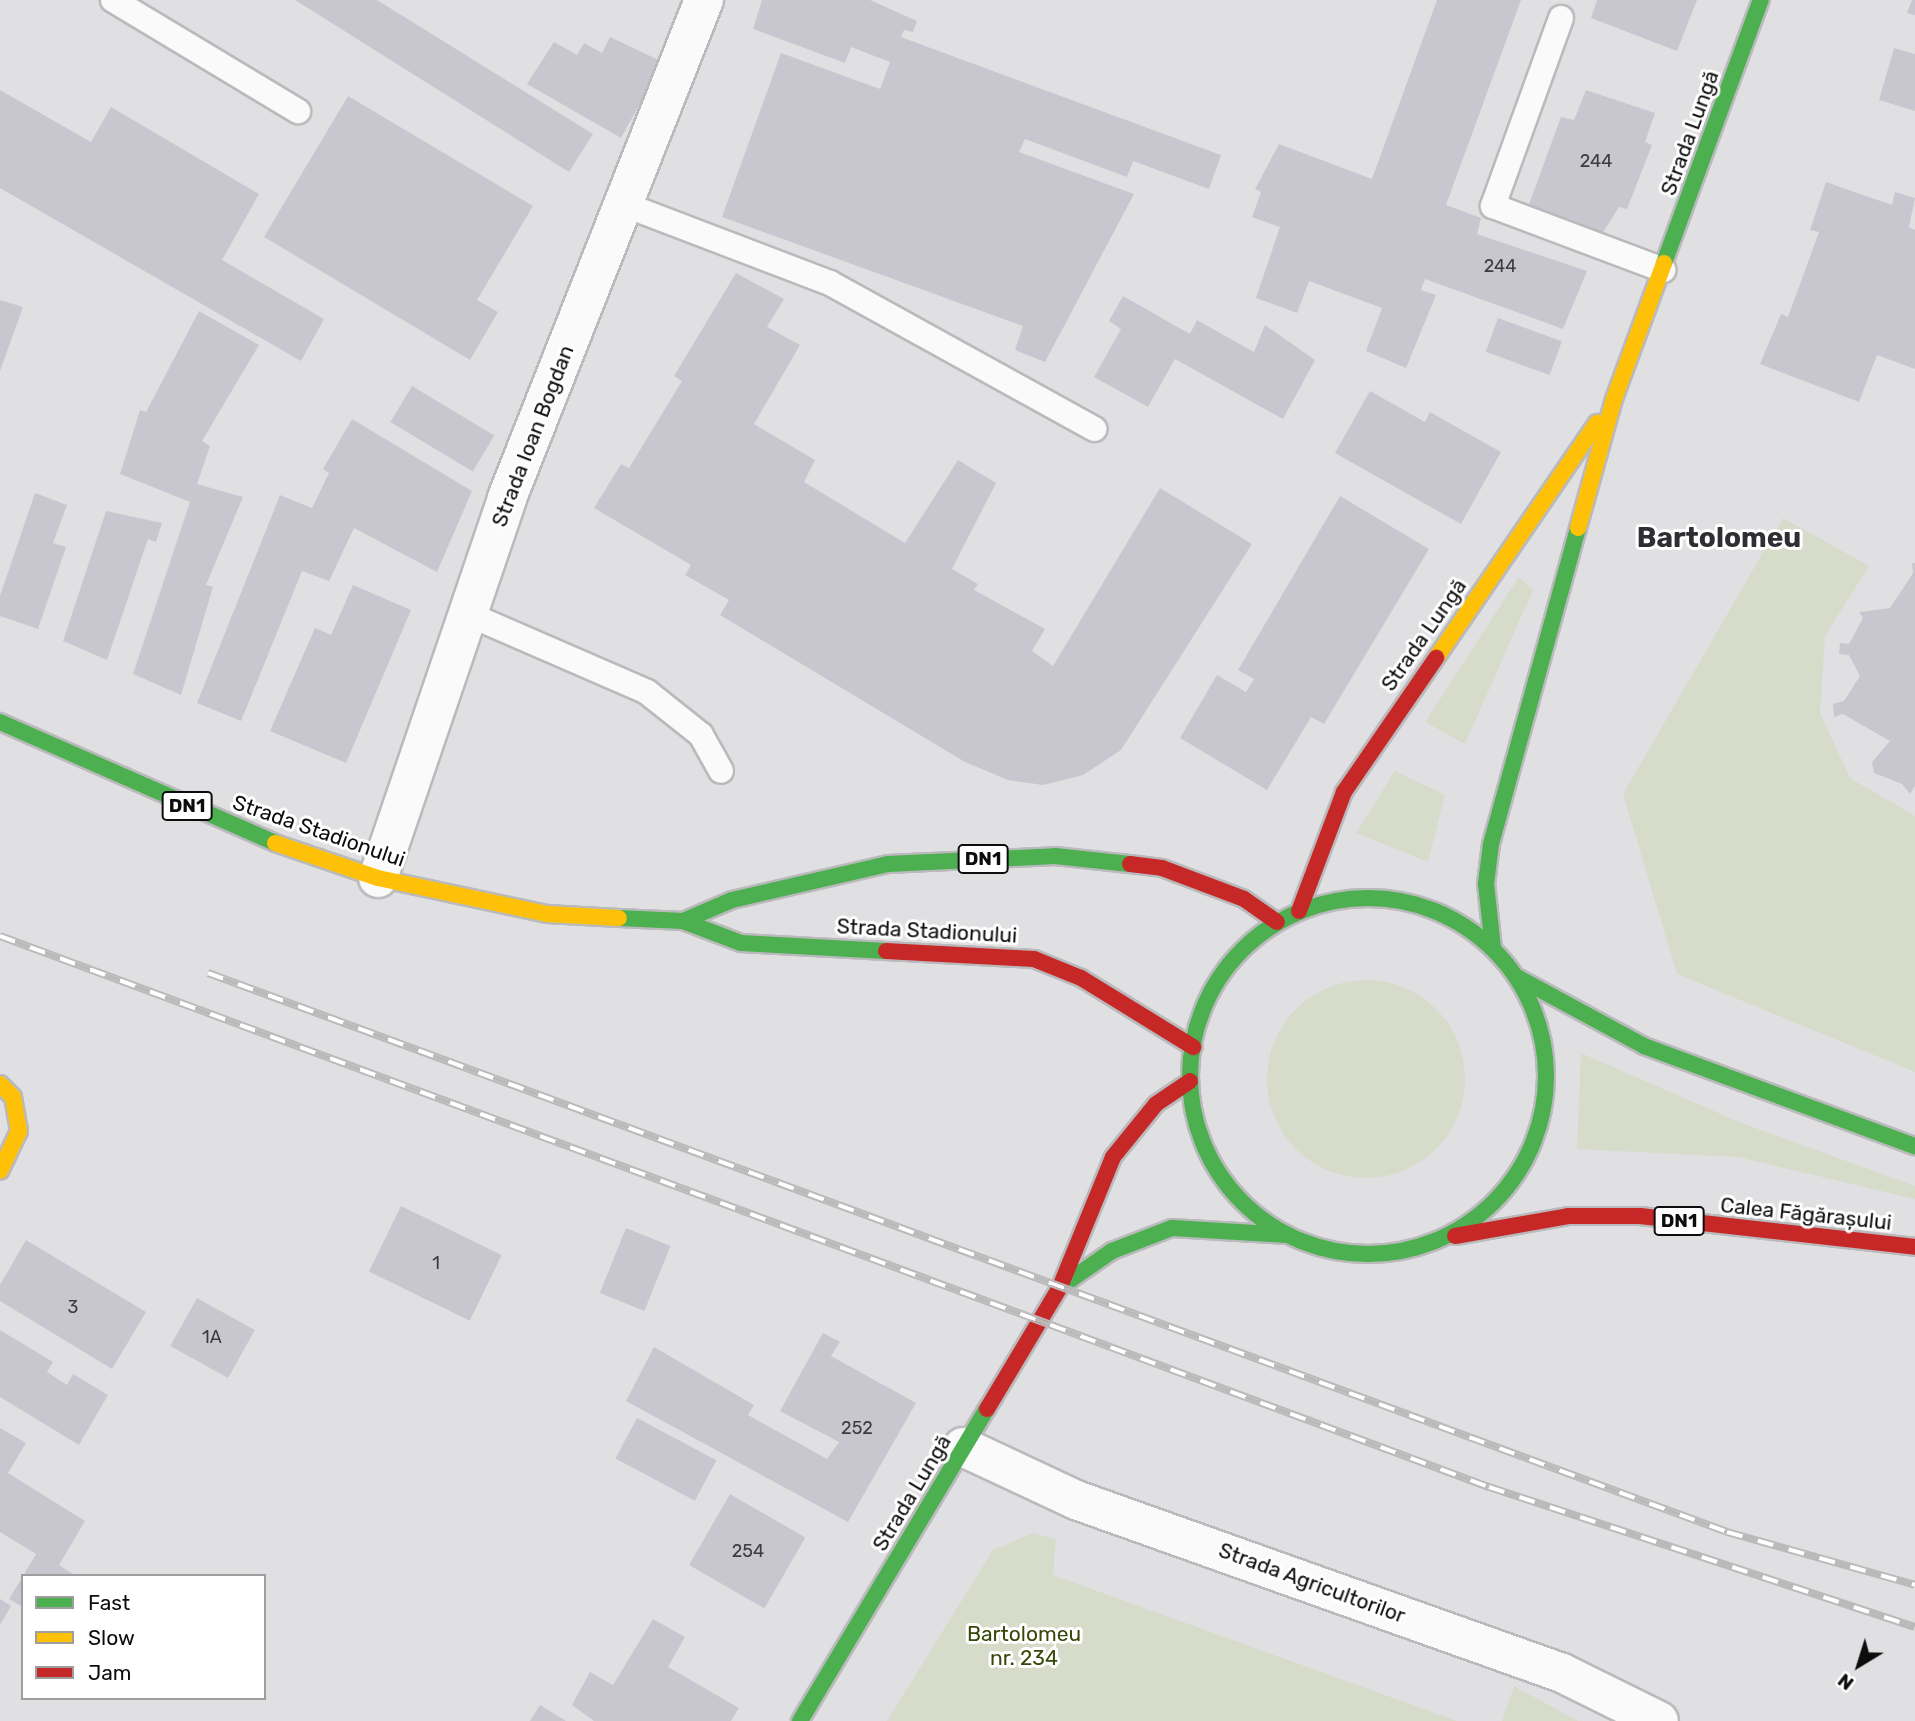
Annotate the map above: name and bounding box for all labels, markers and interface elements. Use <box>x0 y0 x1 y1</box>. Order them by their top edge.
street label: Strada Lungă <box>1656 67 1724 199</box>
house number: 244 <box>1580 150 1612 172</box>
house number: 244 <box>1484 255 1516 277</box>
street label: Strada Ioan Bogdan <box>487 342 579 530</box>
district label: Bartolomeu <box>1637 521 1801 555</box>
street label: Strada Lungă <box>1376 574 1472 696</box>
road number: DN1 <box>161 790 213 821</box>
street label: Strada Stadionului <box>230 790 408 872</box>
road number: DN1 <box>957 844 1009 874</box>
street label: Strada Stadionului <box>836 914 1018 948</box>
street label: Calea Făgărașului <box>1719 1192 1893 1236</box>
road number: DN1 <box>1653 1205 1705 1236</box>
house number: 1 <box>432 1252 440 1274</box>
house number: 3 <box>68 1296 78 1318</box>
house number: 1A <box>202 1326 222 1348</box>
house number: 252 <box>841 1417 873 1439</box>
street label: Strada Lungă <box>867 1430 957 1556</box>
street label: Strada Agricultorilor <box>1215 1537 1409 1629</box>
house number: 254 <box>732 1540 764 1562</box>
legend <box>21 1574 266 1700</box>
text: Fast <box>88 1590 130 1615</box>
park label: Bartolomeu nr. 234 <box>967 1621 1081 1671</box>
text: Slow <box>88 1625 135 1650</box>
north arrow <box>1824 1630 1894 1700</box>
text: Jam <box>88 1660 132 1685</box>
text: N <box>1833 1669 1858 1695</box>

